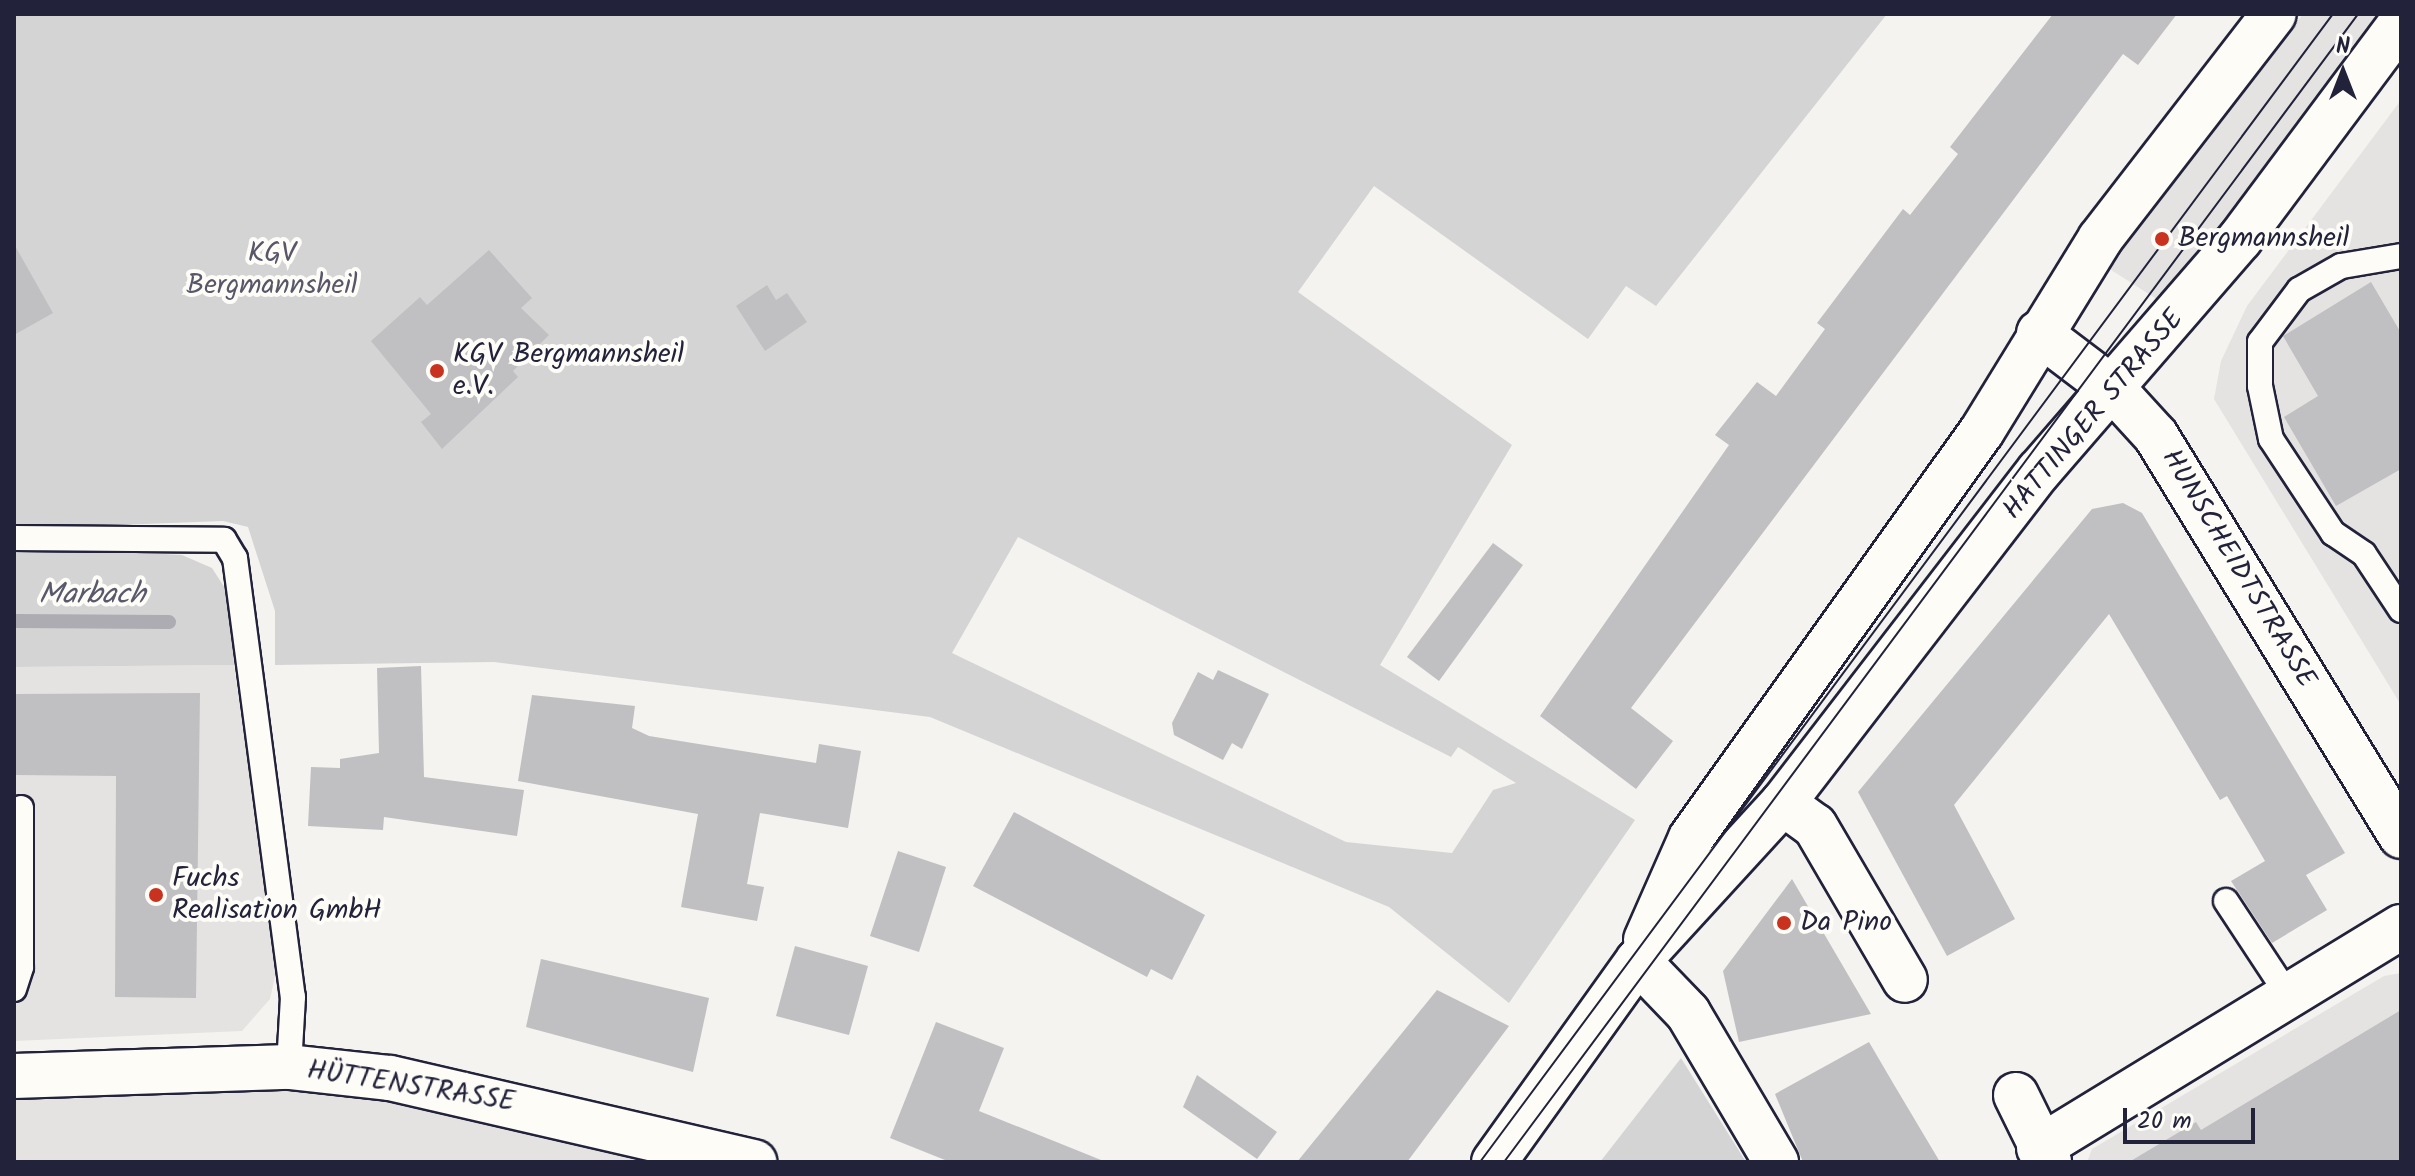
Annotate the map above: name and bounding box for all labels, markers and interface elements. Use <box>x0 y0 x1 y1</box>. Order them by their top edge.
text: N <box>2336 30 2350 65</box>
north arrow <box>2303 32 2383 112</box>
place label: Bergmannsheil <box>2178 222 2349 256</box>
marker: Bergmannsheil <box>2153 230 2171 248</box>
park label: KGV Bergmannsheil <box>186 237 358 303</box>
street label: HATTINGER STRASSE <box>1996 303 2192 527</box>
place label: KGV Bergmannsheil e.V. <box>453 338 684 404</box>
marker: KGV Bergmannsheil e.V. <box>428 362 446 380</box>
street label: HUNSCHEIDTSTRASSE <box>2153 444 2323 694</box>
water label: Marbach <box>39 577 145 613</box>
place label: Fuchs Realisation GmbH <box>172 862 382 928</box>
marker: Fuchs Realisation GmbH <box>147 886 165 904</box>
place label: Da Pino <box>1800 906 1892 940</box>
marker: Da Pino <box>1775 914 1793 932</box>
street label: HÜTTENSTRASSE <box>305 1054 517 1120</box>
scale bar <box>2127 1092 2259 1142</box>
text: 20 m <box>2137 1102 2192 1141</box>

